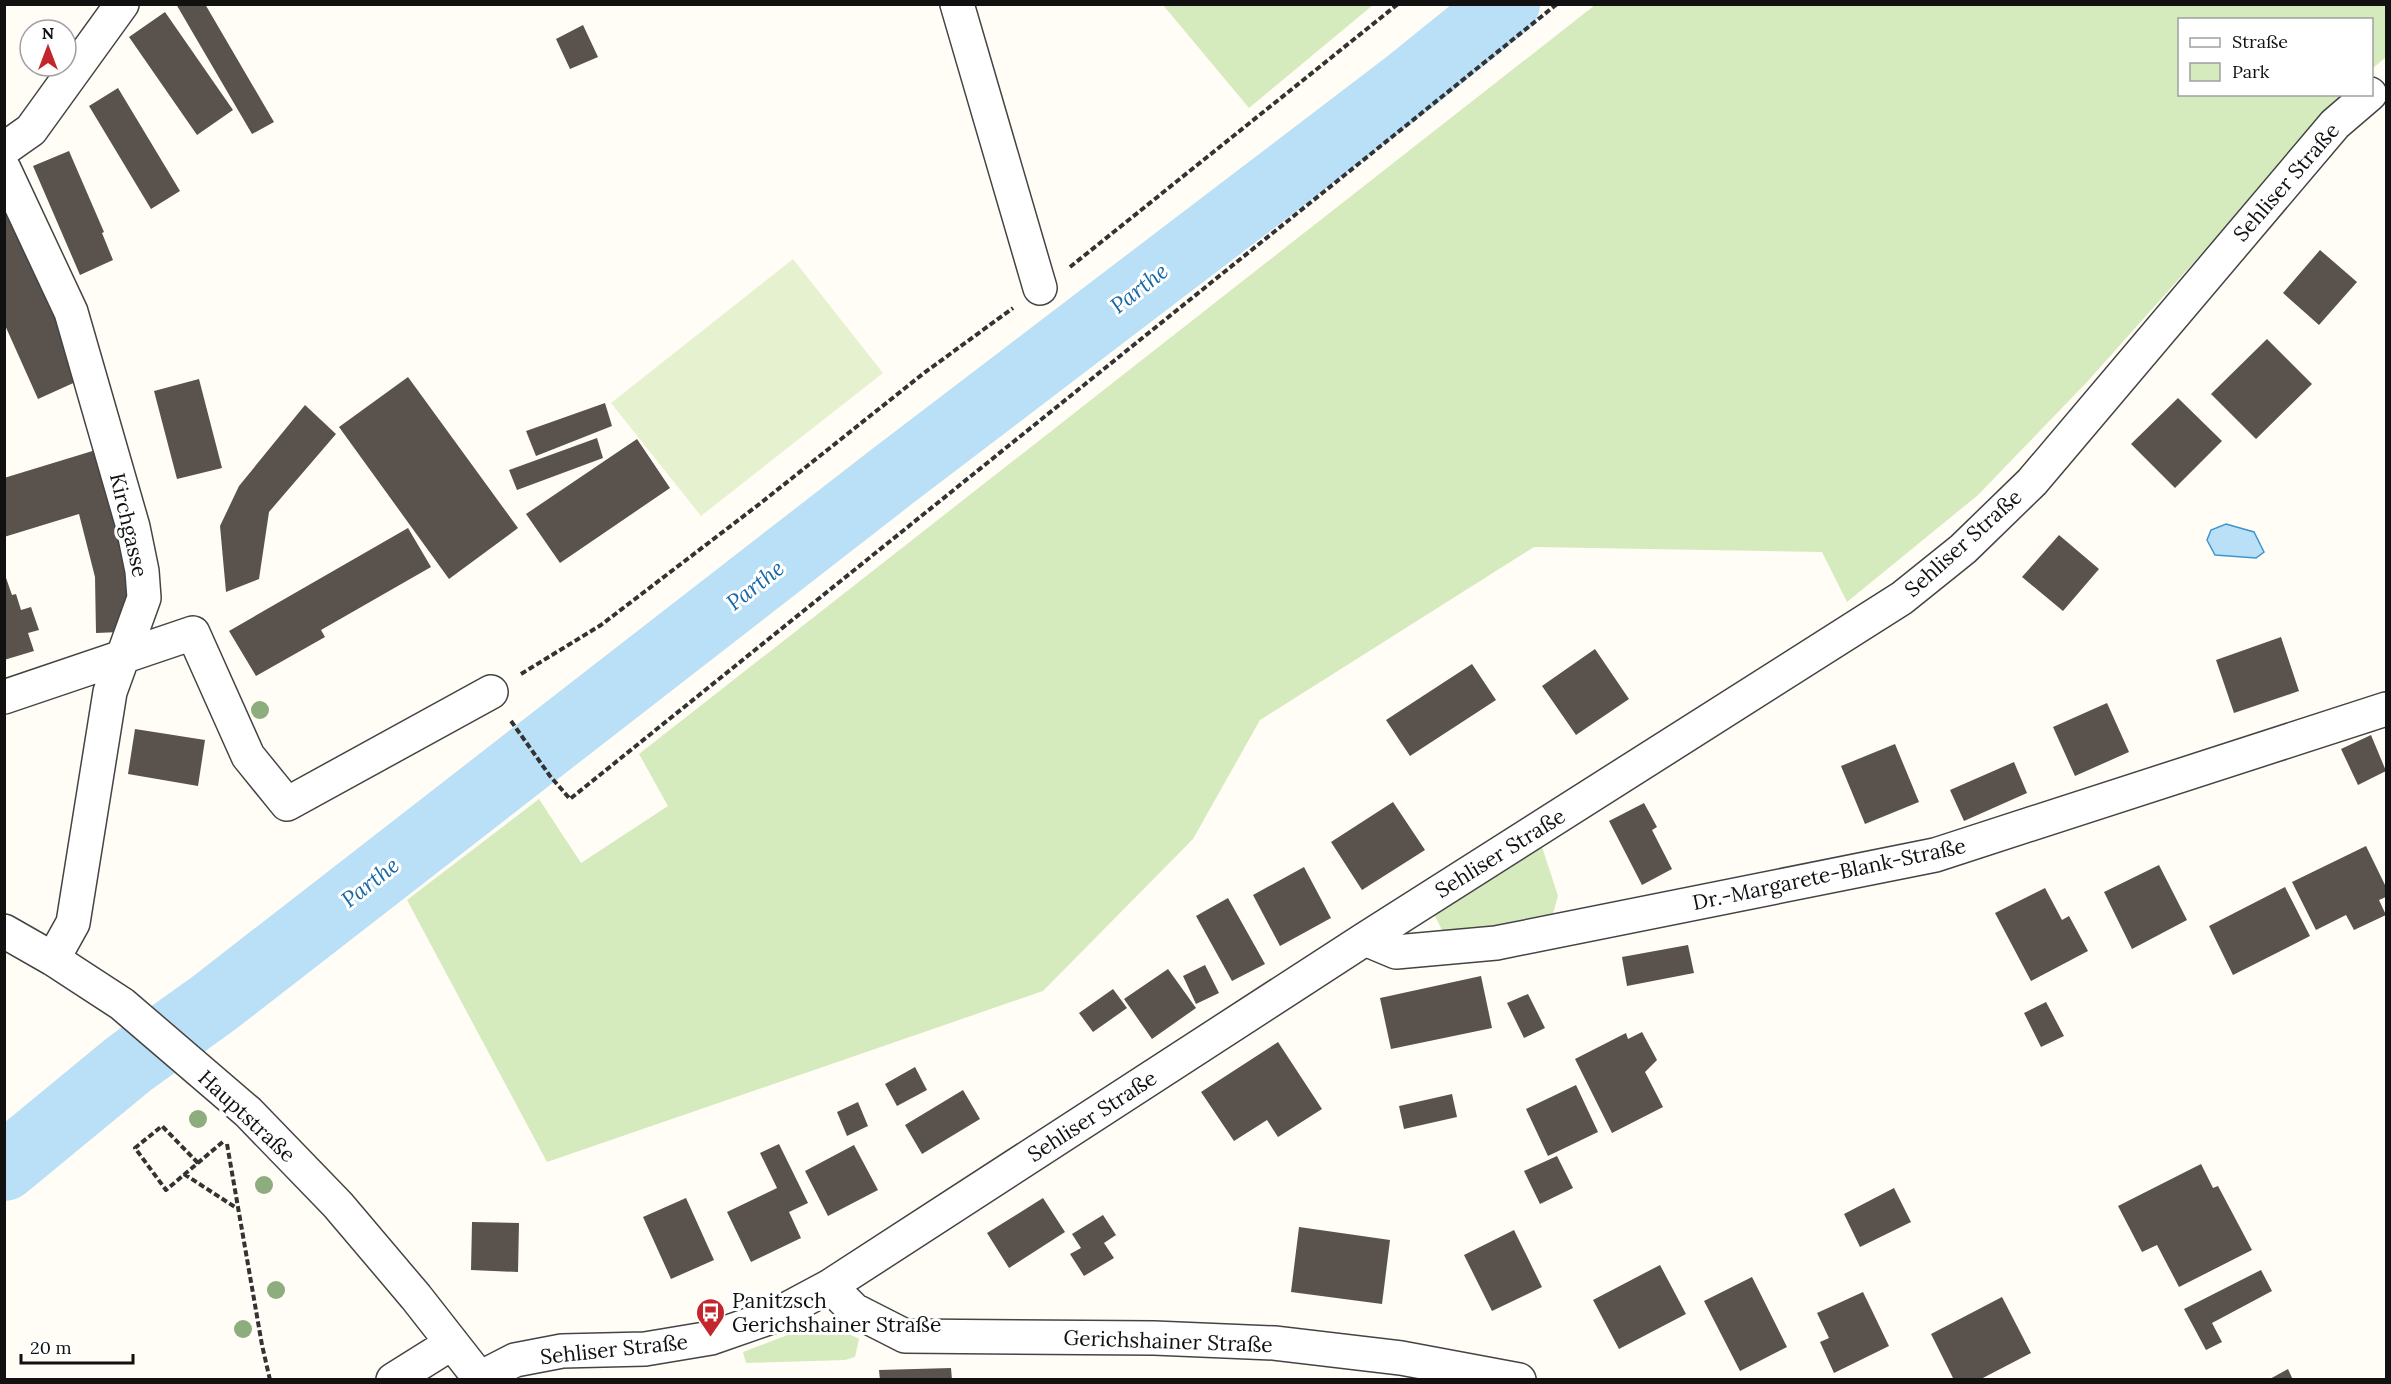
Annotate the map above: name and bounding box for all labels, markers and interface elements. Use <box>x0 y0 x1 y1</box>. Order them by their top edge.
north arrow <box>18 18 78 78</box>
legend <box>2178 18 2373 96</box>
text: N <box>42 23 54 43</box>
text: Straße <box>2232 30 2288 53</box>
text: Park <box>2232 60 2270 83</box>
street label: Sehliser Straße <box>2227 117 2345 247</box>
water label: Parthe <box>1104 257 1174 319</box>
street label: Kirchgasse <box>104 470 154 580</box>
street label: Sehliser Straße <box>1899 483 2027 603</box>
water label: Parthe <box>720 554 790 616</box>
street label: Sehliser Straße <box>1430 802 1570 904</box>
street label: Dr.-Margarete-Blank-Straße <box>1690 832 1968 916</box>
water label: Parthe <box>335 851 405 913</box>
street label: Hauptstraße <box>193 1064 301 1168</box>
street label: Sehliser Straße <box>1022 1064 1162 1168</box>
place label: Panitzsch Gerichshainer Straße <box>732 1287 941 1338</box>
bus stop icon: Panitzsch Gerichshainer Straße <box>695 1296 727 1338</box>
street label: Gerichshainer Straße <box>1063 1324 1273 1358</box>
scale bar <box>21 1327 134 1365</box>
street label: Sehliser Straße <box>539 1328 689 1370</box>
text: 20 m <box>30 1336 72 1359</box>

